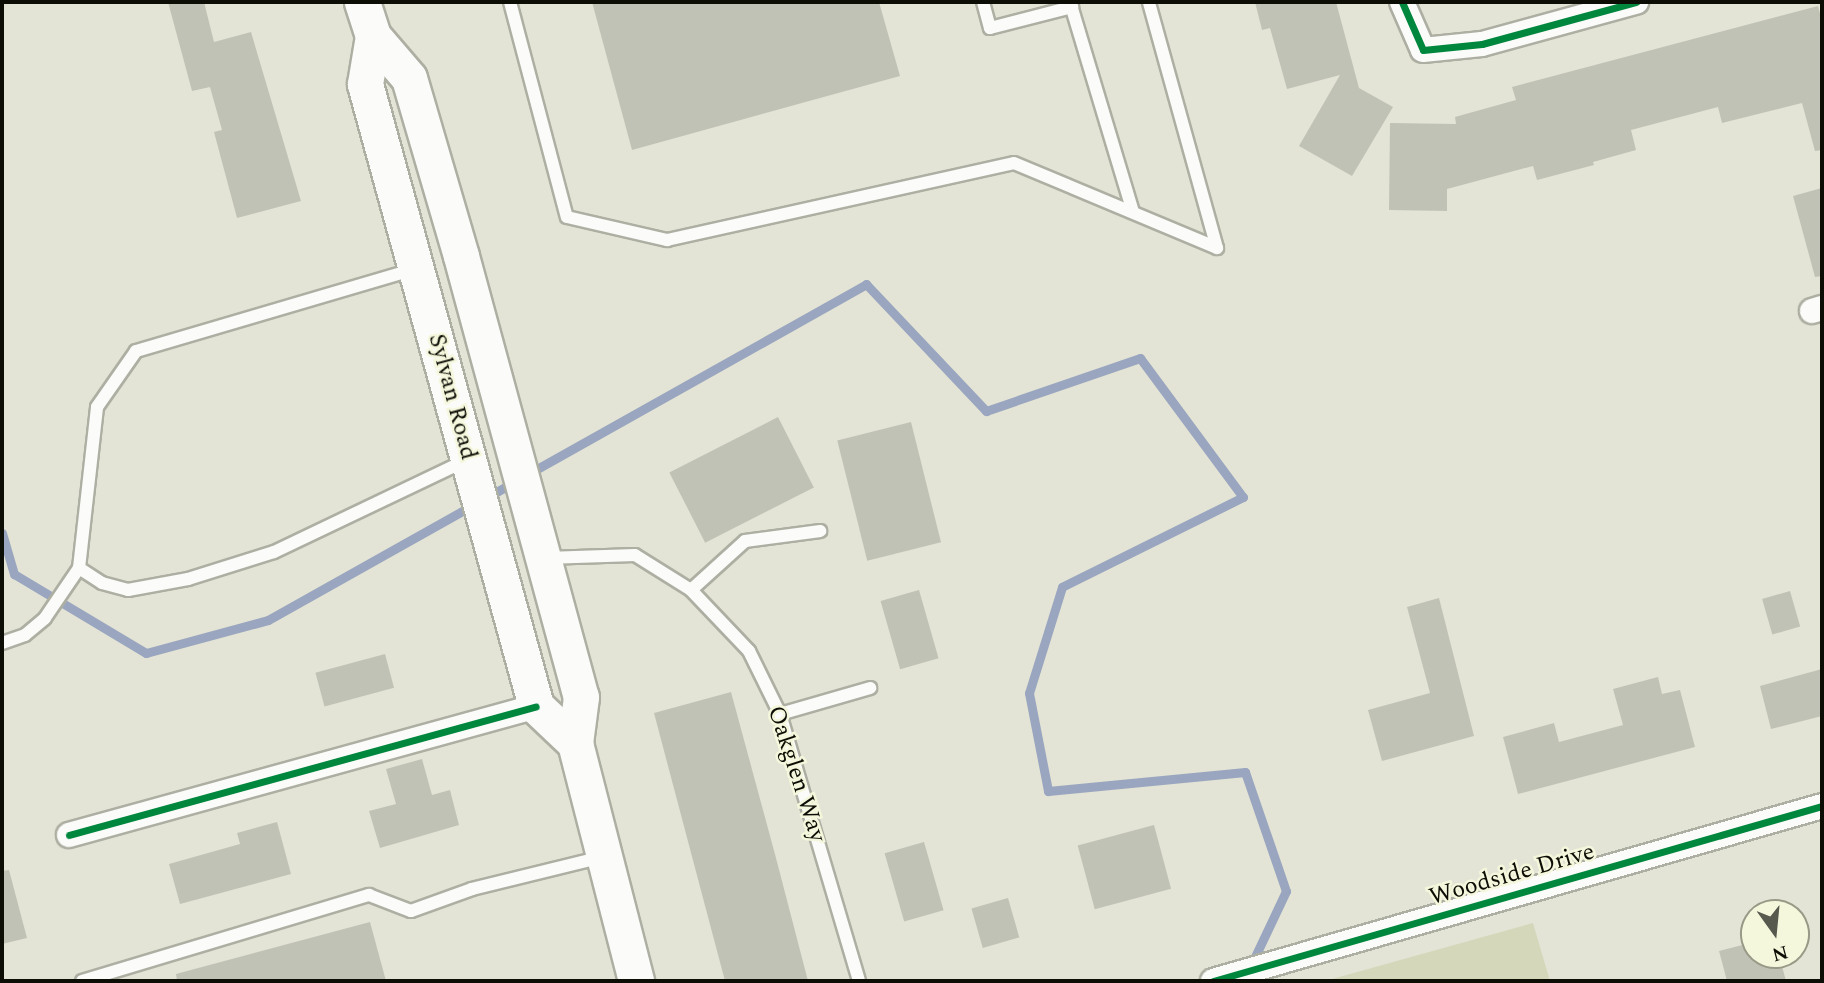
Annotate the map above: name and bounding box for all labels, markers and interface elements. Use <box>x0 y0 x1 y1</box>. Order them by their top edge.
street label: Sylvan Road <box>421 331 483 463</box>
street label: Oakglen Way <box>760 702 832 846</box>
street label: Woodside Drive <box>1426 838 1598 912</box>
north arrow <box>1740 899 1810 969</box>
text: N <box>1769 937 1791 969</box>

